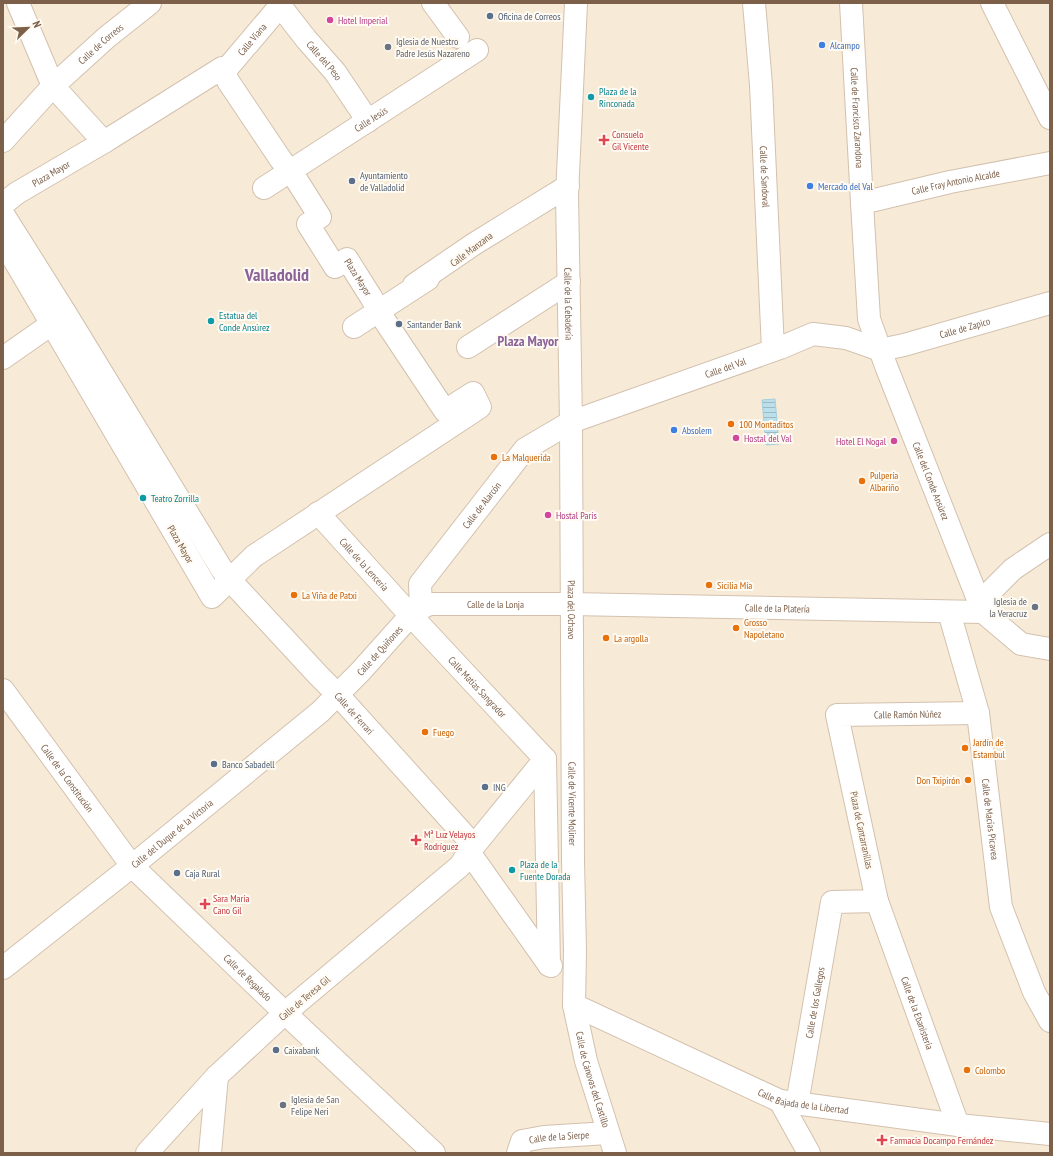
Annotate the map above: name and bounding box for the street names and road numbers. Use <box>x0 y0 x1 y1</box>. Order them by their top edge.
street label: Calle de Correos <box>75 20 127 67</box>
street label: Calle Viana <box>235 21 270 58</box>
street label: Calle del Peso <box>303 38 345 83</box>
street label: Calle de Francisco Zarandona <box>848 67 866 168</box>
street label: Calle Jesús <box>352 103 390 135</box>
street label: Calle de Sandoval <box>757 146 773 208</box>
street label: Plaza Mayor <box>30 157 73 190</box>
street label: Calle Fray Antonio Alcalde <box>910 167 1001 198</box>
street label: Calle Manzana <box>447 229 495 270</box>
street label: Plaza Mayor <box>341 256 375 299</box>
street label: Calle de la Cebadería <box>561 267 576 340</box>
street label: Calle de Zapico <box>938 315 992 341</box>
street label: Calle del Val <box>703 354 748 381</box>
street label: Calle del Conde Ansúrez <box>910 440 952 522</box>
street label: Calle de Alarcón <box>460 479 504 531</box>
street label: Plaza Mayor <box>165 523 197 566</box>
street label: Calle de la Lencería <box>337 535 391 594</box>
street label: Plaza del Ochavo <box>565 580 578 639</box>
street label: Calle de la Lonja <box>467 598 524 611</box>
street label: Calle de la Platería <box>745 601 810 616</box>
street label: Calle de Quiñones <box>354 623 406 679</box>
street label: Calle Matías Sangrador <box>445 654 509 721</box>
street label: Calle de Ferrari <box>332 690 376 737</box>
street label: Calle Ramón Núñez <box>874 708 942 721</box>
street label: Calle de la Constitución <box>38 742 96 815</box>
street label: Calle de Vicente Moliner <box>566 762 579 846</box>
street label: Calle de Macías Picavea <box>979 778 1001 861</box>
street label: Plaza de Cantarranillas <box>847 790 876 871</box>
street label: Calle del Duque de la Victoria <box>129 796 216 871</box>
street label: Calle de Regalado <box>221 952 274 1004</box>
street label: Calle de los Gallegos <box>803 965 828 1039</box>
street label: Calle de Teresa Gil <box>276 973 333 1024</box>
street label: Calle de la Ebanistería <box>898 975 936 1051</box>
street label: Calle de Cánovas del Castillo <box>573 1030 613 1129</box>
street label: Calle Bajada de la Libertad <box>756 1086 849 1117</box>
street label: Calle de la Sierpe <box>528 1128 590 1147</box>

